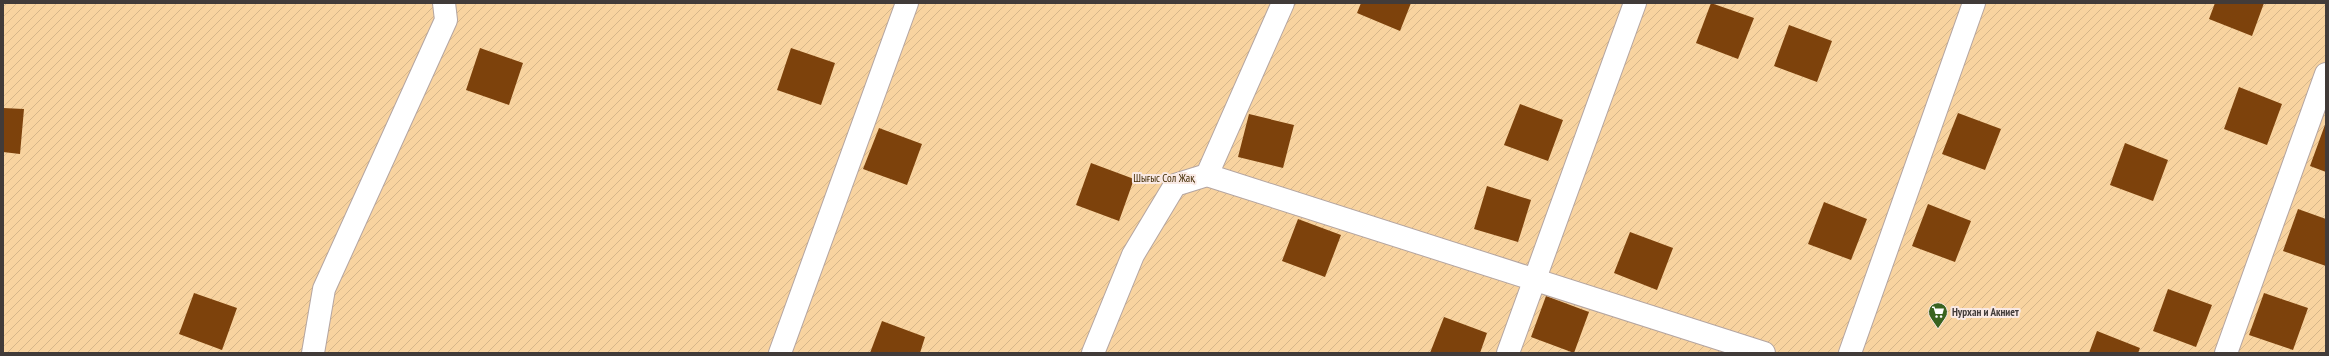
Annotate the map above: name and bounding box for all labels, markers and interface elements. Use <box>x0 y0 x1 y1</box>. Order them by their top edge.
park label: Шығыс Сол Жақ <box>1133 171 1195 185</box>
supermarket icon: Нурхан и Акниет <box>1927 301 1949 329</box>
place label: Нурхан и Акниет <box>1952 305 2019 319</box>

